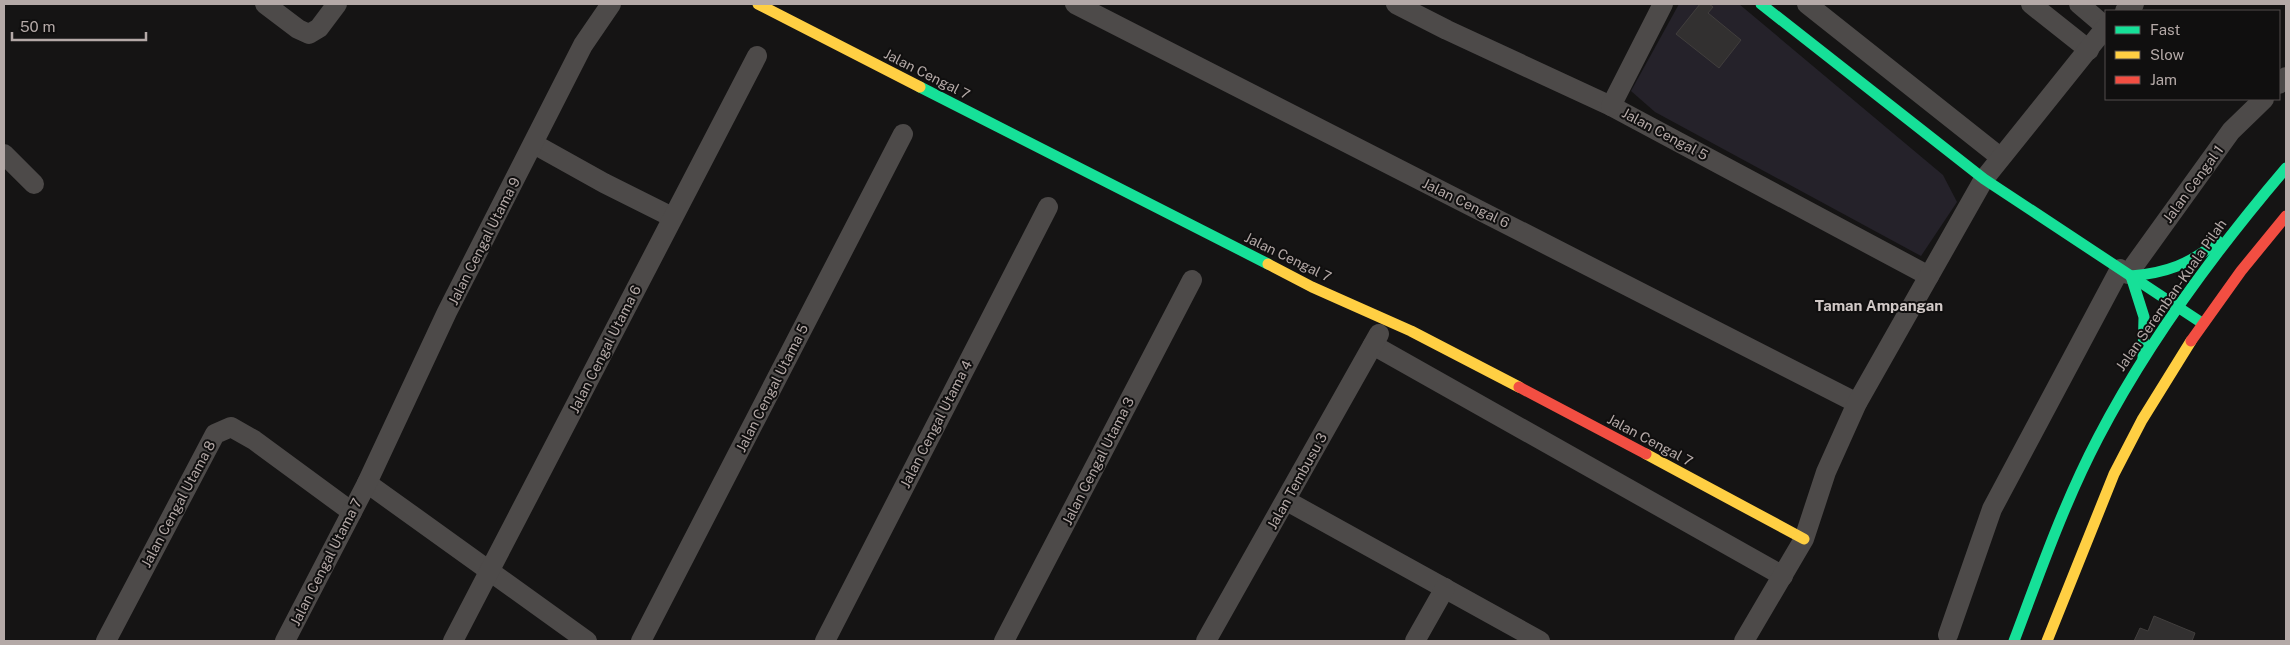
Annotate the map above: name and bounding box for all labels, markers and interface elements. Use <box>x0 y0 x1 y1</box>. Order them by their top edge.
scale bar <box>12 10 146 42</box>
legend <box>2105 10 2280 100</box>
text: 50 m <box>20 18 55 35</box>
text: Fast <box>2150 21 2180 38</box>
street label: Jalan Cengal 7 <box>881 45 973 103</box>
text: Slow <box>2150 46 2185 63</box>
text: Jam <box>2150 71 2177 88</box>
street label: Jalan Cengal 5 <box>1619 105 1711 163</box>
street label: Jalan Cengal 1 <box>2160 142 2226 226</box>
street label: Jalan Cengal Utama 9 <box>445 174 523 308</box>
street label: Jalan Cengal 6 <box>1420 175 1512 231</box>
street label: Jalan Seremban-Kuala Pilah <box>2112 216 2230 374</box>
street label: Jalan Cengal 7 <box>1242 229 1334 285</box>
street label: Jalan Cengal Utama 6 <box>566 282 644 416</box>
district label: Taman Ampangan <box>1815 297 1943 314</box>
street label: Jalan Cengal Utama 5 <box>733 321 811 455</box>
street label: Jalan Cengal Utama 4 <box>897 357 975 491</box>
street label: Jalan Cengal Utama 3 <box>1059 394 1137 528</box>
street label: Jalan Cengal 7 <box>1605 411 1695 469</box>
street label: Jalan Tembusu 3 <box>1264 430 1330 532</box>
street label: Jalan Cengal Utama 8 <box>138 438 218 570</box>
street label: Jalan Cengal Utama 7 <box>287 496 365 628</box>

